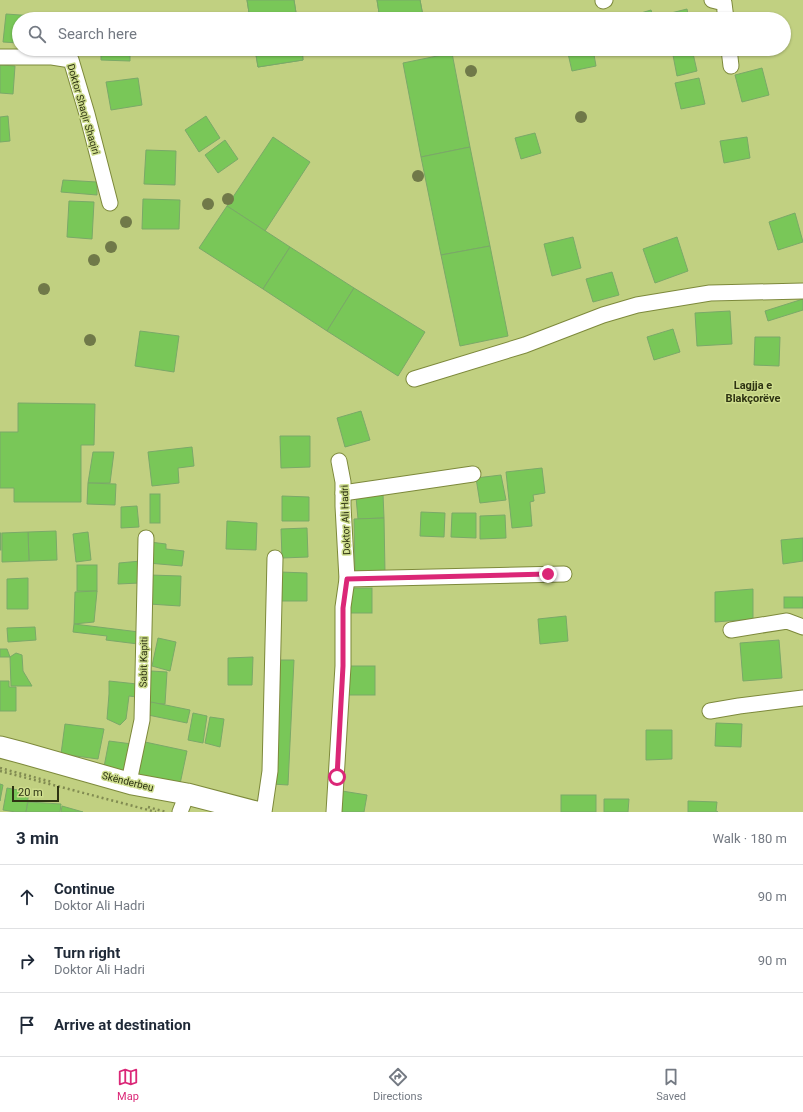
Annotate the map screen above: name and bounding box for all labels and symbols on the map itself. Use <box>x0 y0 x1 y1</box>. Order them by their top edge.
street label: Doktor Shaqir Shaqiri <box>65 63 102 156</box>
district label: Lagjja e Blakçorëve <box>726 379 780 405</box>
street label: Doktor Ali Hadri <box>339 485 352 555</box>
route end <box>539 565 557 583</box>
street label: Sabit Kapiti <box>138 637 149 687</box>
route start <box>328 768 346 786</box>
street label: Skënderbeu <box>101 770 155 793</box>
scale bar <box>12 784 59 803</box>

